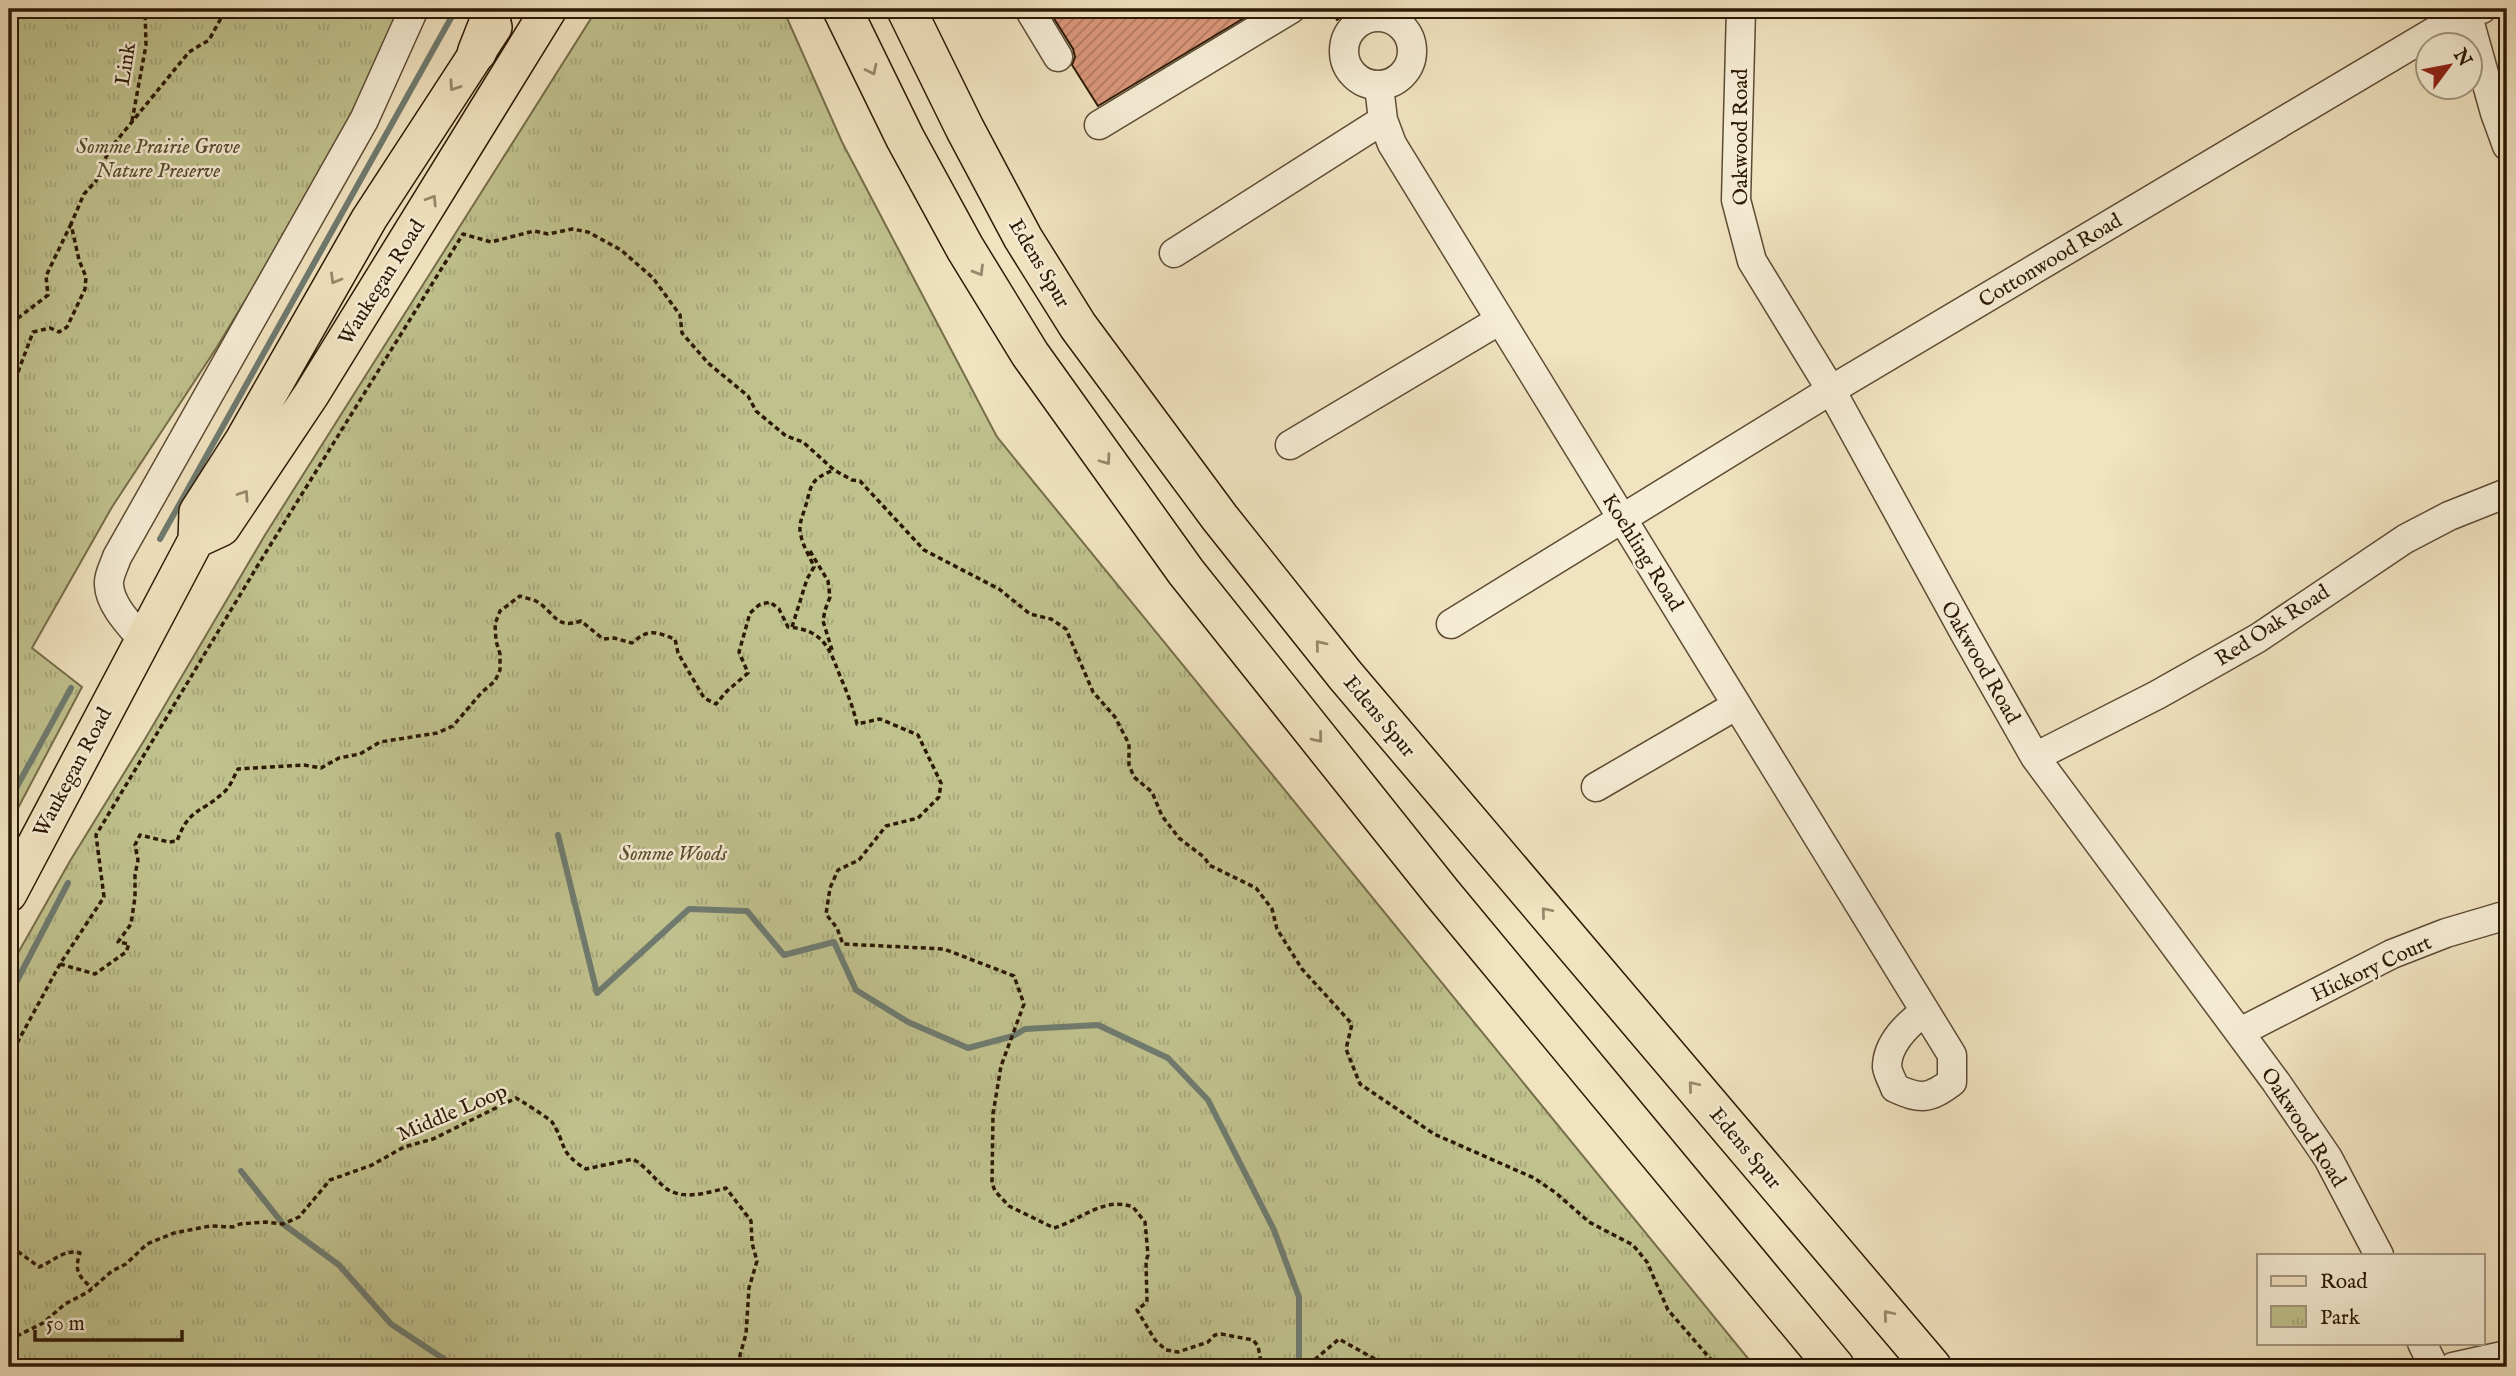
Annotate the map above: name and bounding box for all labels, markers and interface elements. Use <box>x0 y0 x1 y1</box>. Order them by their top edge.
north arrow <box>2414 32 2484 102</box>
street label: Link <box>110 40 143 88</box>
text: N <box>2447 44 2477 72</box>
one-way arrow <box>864 63 878 75</box>
street label: Oakwood Road <box>1728 68 1755 206</box>
one-way arrow <box>450 78 463 91</box>
park label: Somme Prairie Grove Nature Preserve <box>76 134 240 185</box>
one-way arrow <box>423 194 436 207</box>
street label: Cottonwood Road <box>1974 207 2128 315</box>
street label: Waukegan Road <box>333 214 432 351</box>
street label: Edens Spur <box>1002 214 1076 313</box>
one-way arrow <box>971 263 984 276</box>
one-way arrow <box>330 272 343 285</box>
one-way arrow <box>1097 452 1110 465</box>
street label: Koehling Road <box>1595 489 1689 617</box>
one-way arrow <box>236 490 249 503</box>
street label: Red Oak Road <box>2211 579 2336 673</box>
street label: Oakwood Road <box>1934 597 2026 730</box>
one-way arrow <box>1316 640 1329 652</box>
street label: Edens Spur <box>1337 670 1421 764</box>
street label: Waukegan Road <box>28 702 119 842</box>
one-way arrow <box>1310 729 1322 742</box>
park label: Somme Woods <box>619 841 728 868</box>
one-way arrow <box>1542 908 1554 921</box>
street label: Hickory Court <box>2307 930 2436 1009</box>
street label: Oakwood Road <box>2254 1063 2352 1193</box>
street label: Middle Loop <box>394 1078 512 1149</box>
one-way arrow <box>1689 1081 1701 1094</box>
street label: Edens Spur <box>1703 1102 1787 1196</box>
legend <box>2257 1254 2484 1344</box>
text: Road <box>2320 1269 2368 1296</box>
scale bar <box>35 1299 182 1343</box>
text: Park <box>2320 1305 2361 1332</box>
text: 50 m <box>46 1311 85 1338</box>
one-way arrow <box>1884 1311 1896 1324</box>

